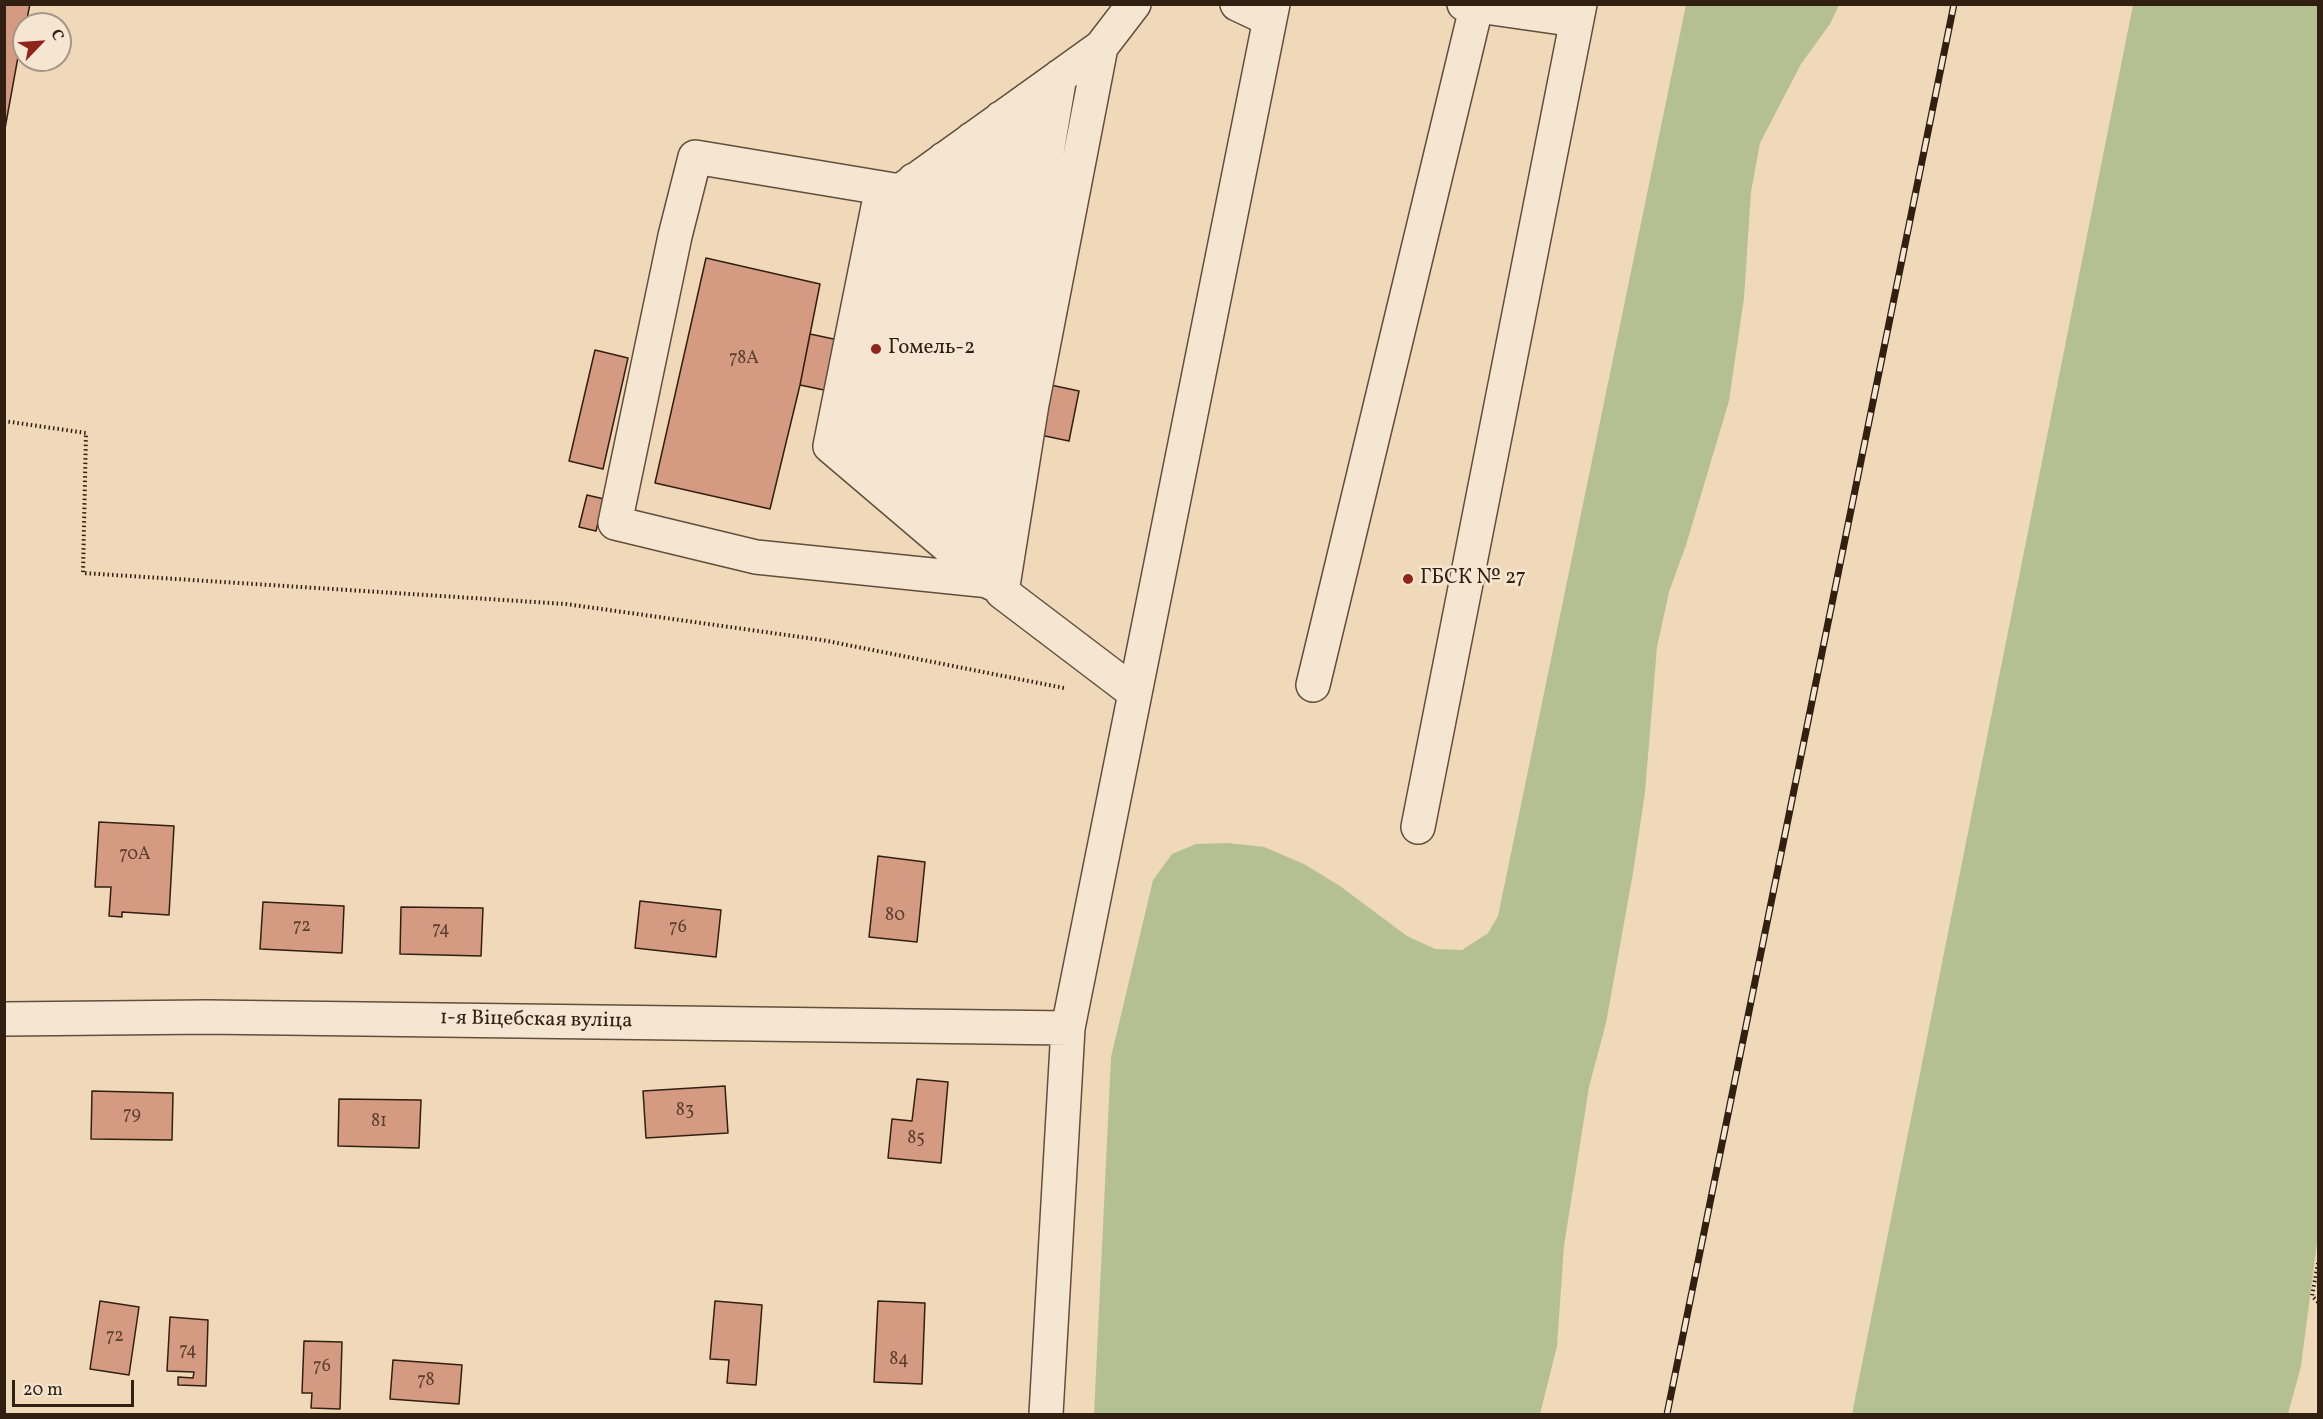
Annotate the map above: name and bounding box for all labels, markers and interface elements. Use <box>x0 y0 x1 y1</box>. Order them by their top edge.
north arrow <box>12 12 72 72</box>
text: С <box>44 26 69 45</box>
place label: Гомель-2 <box>888 336 975 362</box>
marker: Гомель-2 <box>869 342 883 356</box>
house number: 78А <box>729 349 759 371</box>
place label: ГБСК № 27 <box>1420 566 1526 592</box>
marker: ГБСК № 27 <box>1401 572 1415 586</box>
house number: 70А <box>119 845 151 867</box>
house number: 80 <box>885 906 905 928</box>
house number: 72 <box>293 917 311 939</box>
house number: 76 <box>669 918 687 940</box>
house number: 74 <box>432 920 450 942</box>
street label: 1-я Віцебская вуліца <box>439 1007 633 1035</box>
house number: 83 <box>676 1101 694 1123</box>
house number: 79 <box>123 1105 141 1127</box>
house number: 81 <box>371 1112 387 1134</box>
house number: 85 <box>907 1129 925 1151</box>
house number: 72 <box>106 1327 124 1349</box>
house number: 74 <box>179 1341 197 1363</box>
house number: 84 <box>889 1350 909 1372</box>
house number: 76 <box>313 1357 331 1379</box>
scale bar <box>15 1368 136 1406</box>
house number: 78 <box>417 1371 435 1393</box>
text: 20 m <box>23 1378 63 1403</box>

